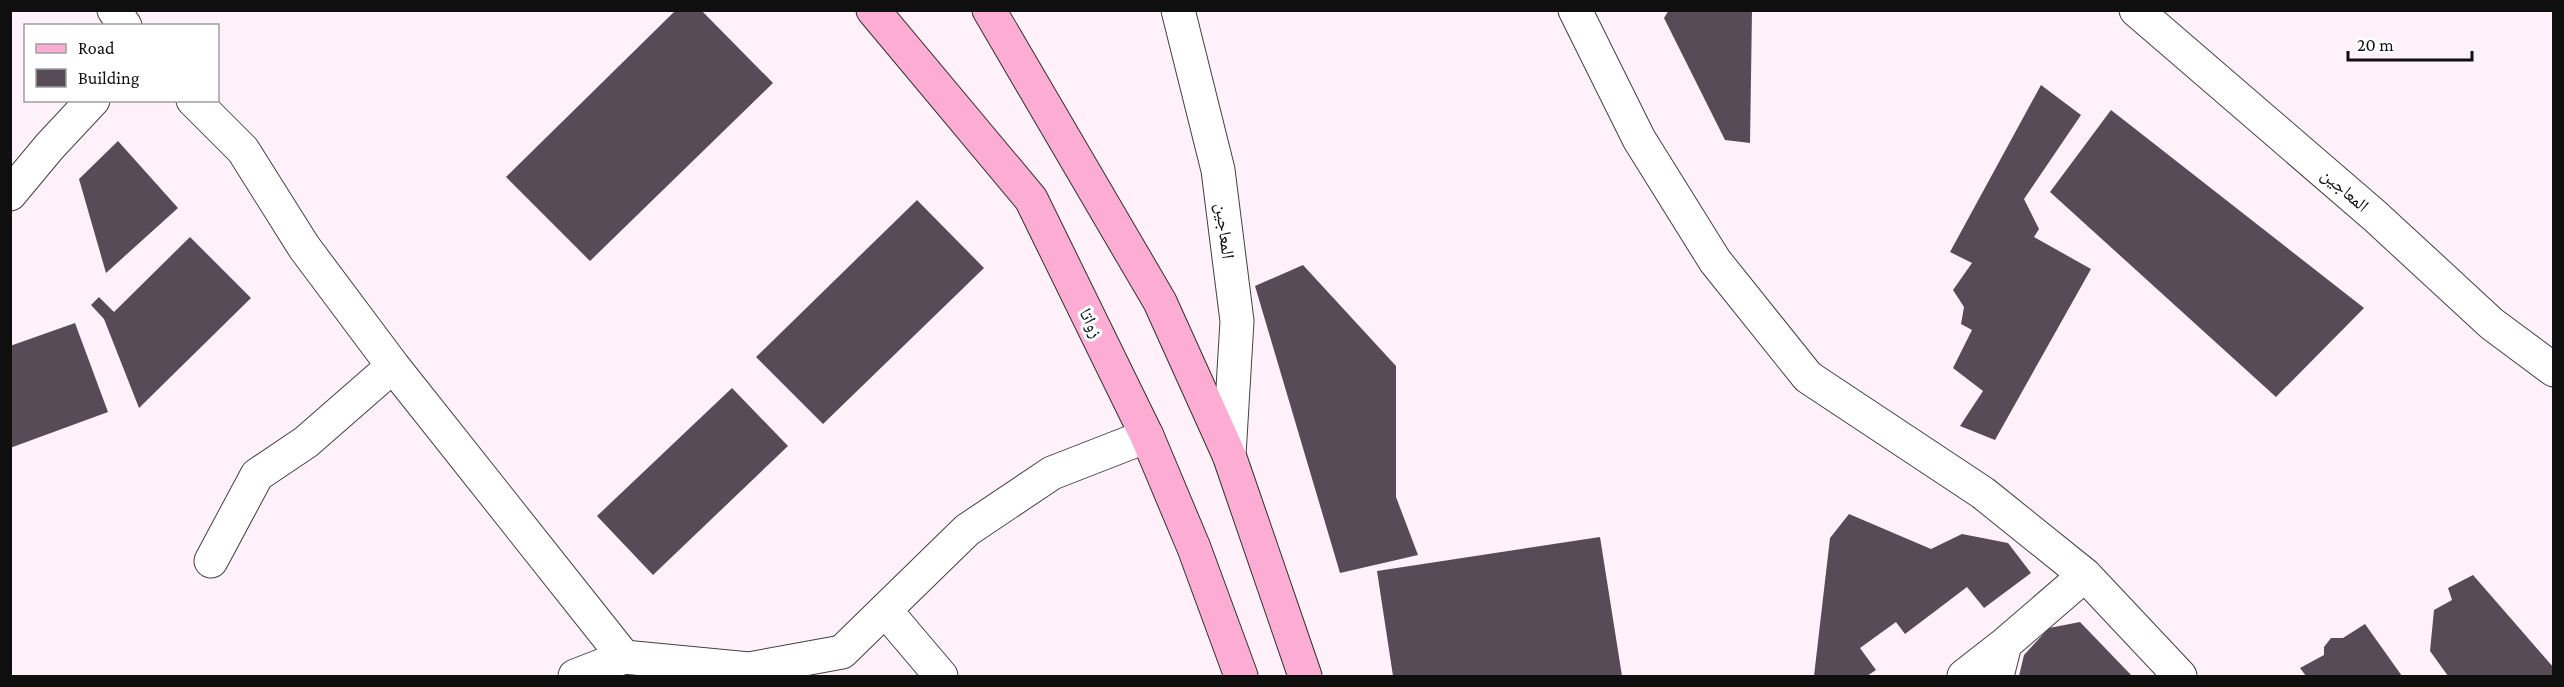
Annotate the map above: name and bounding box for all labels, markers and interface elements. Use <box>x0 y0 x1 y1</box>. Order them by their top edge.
legend <box>24 24 219 102</box>
scale bar <box>2348 24 2472 62</box>
text: 20 m <box>2357 35 2394 55</box>
text: Road <box>78 38 115 58</box>
text: Building <box>78 68 140 88</box>
street label: المعاجين <box>2317 164 2373 217</box>
street label: المعاجين <box>1211 202 1238 260</box>
street label: زواتا <box>1075 305 1107 341</box>

